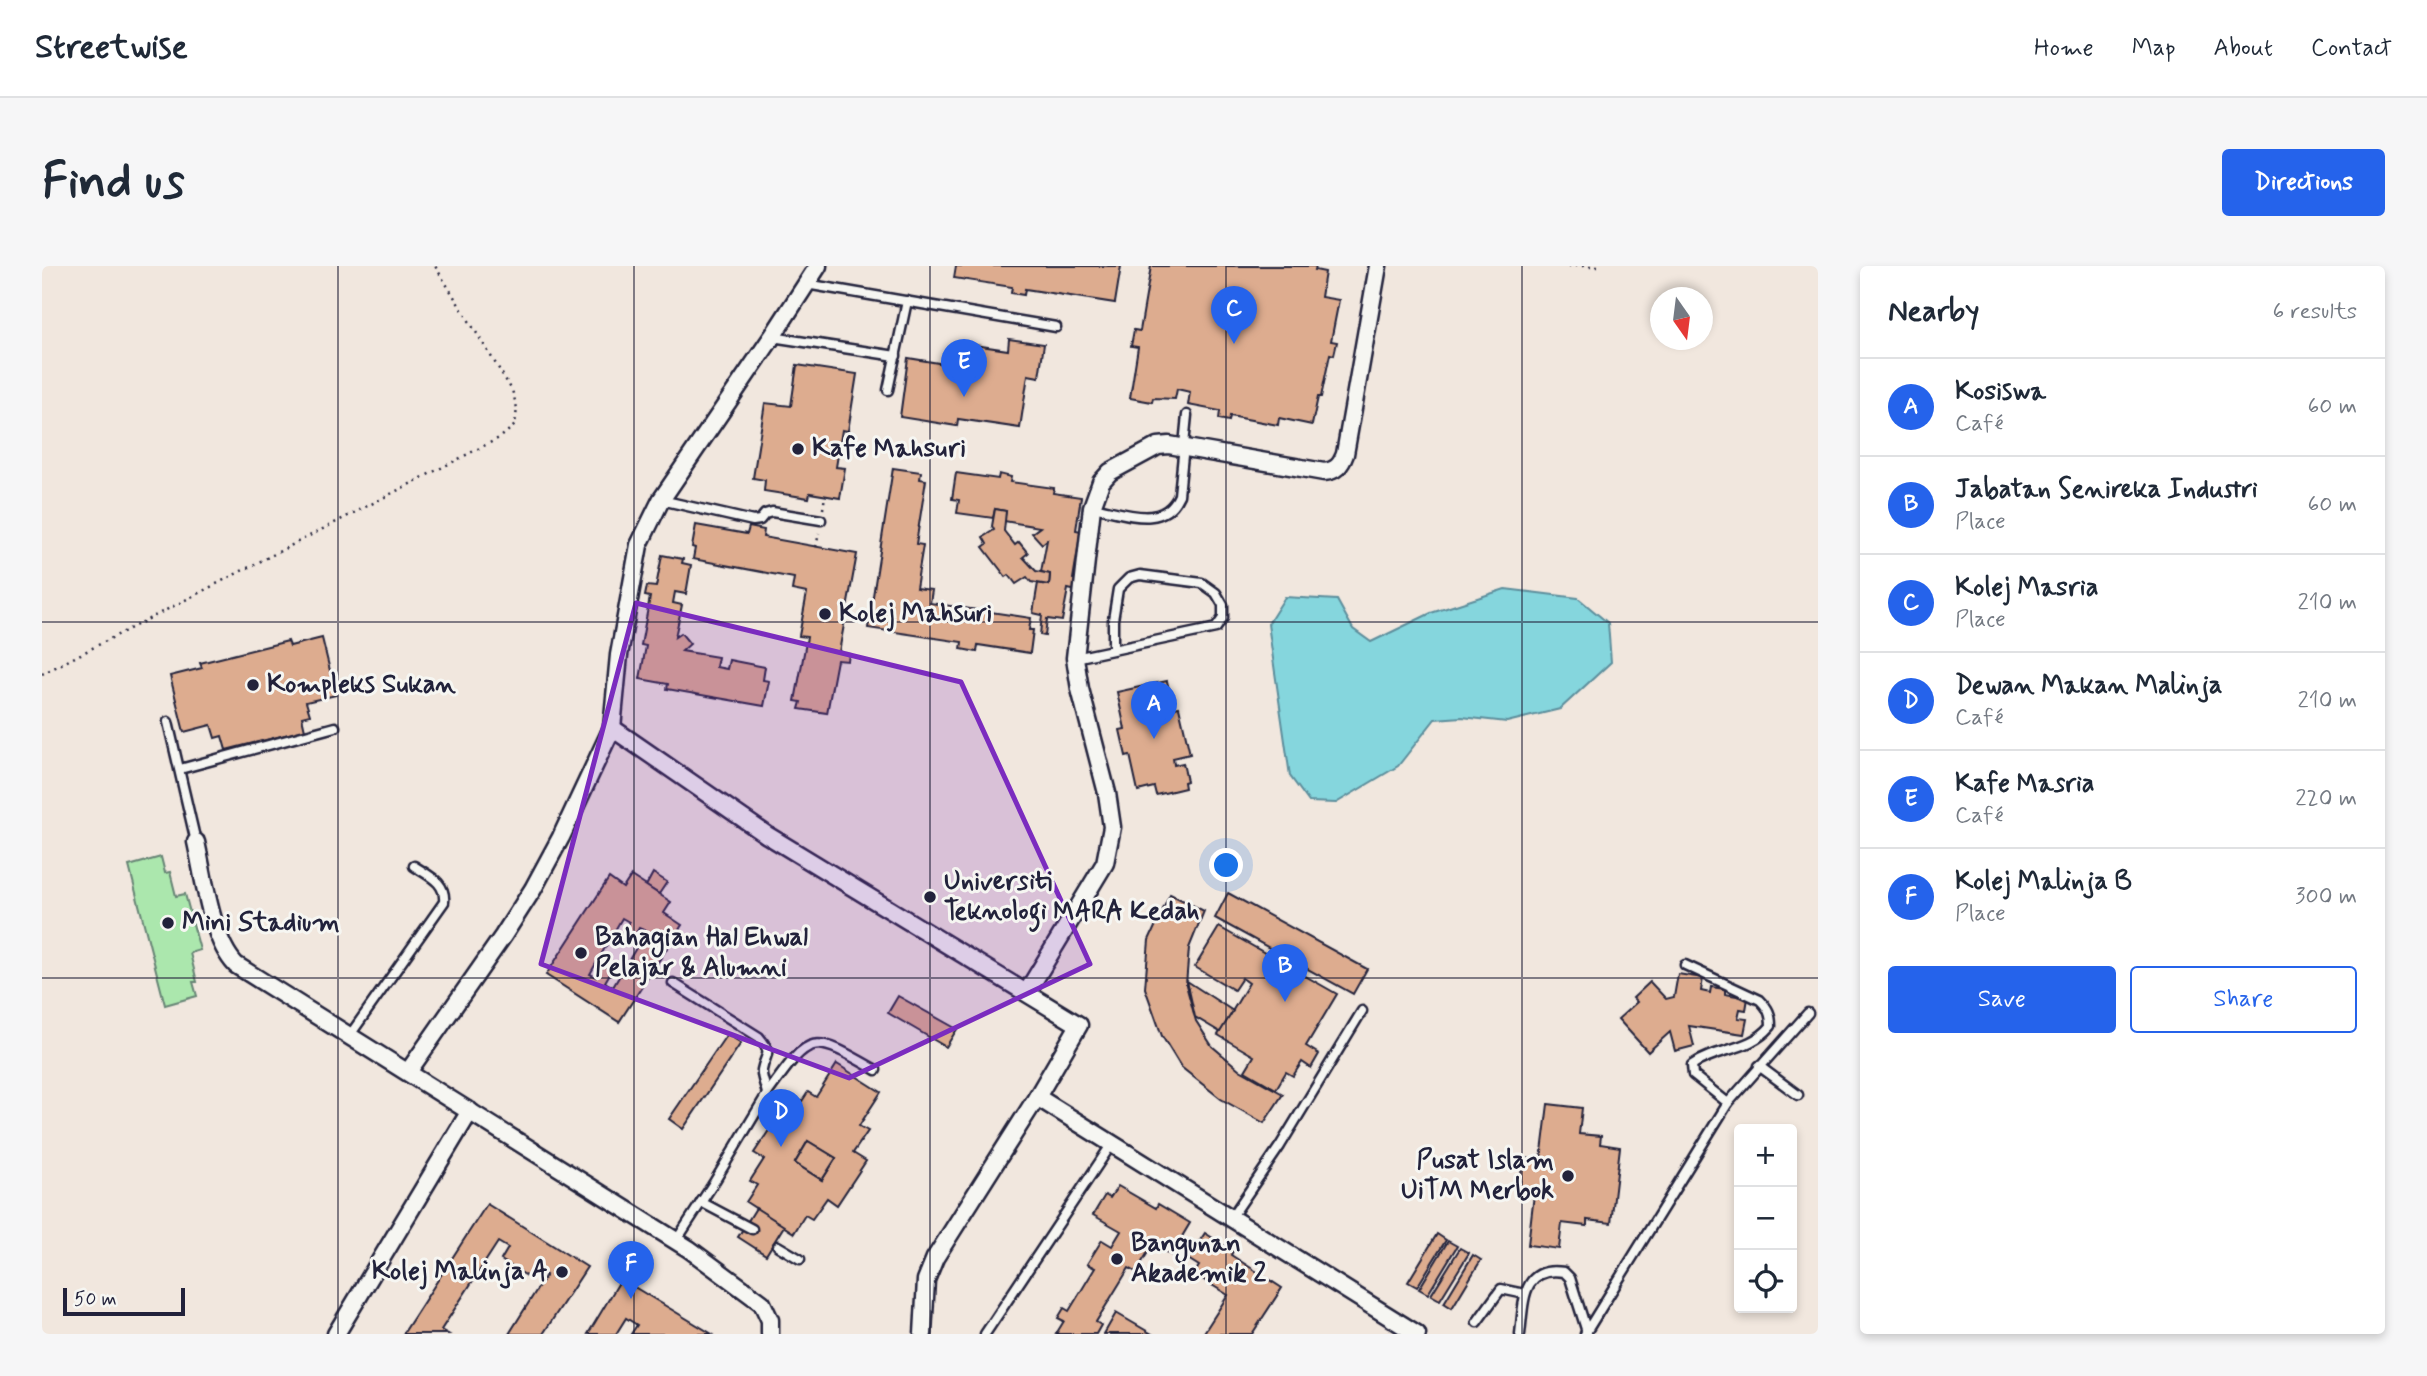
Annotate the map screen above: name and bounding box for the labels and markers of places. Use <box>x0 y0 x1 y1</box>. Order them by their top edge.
pin: C <box>1211 286 1257 344</box>
pin: E <box>941 339 987 397</box>
place label: Kafe Mahsuri <box>812 432 966 466</box>
marker: Kafe Mahsuri <box>790 441 806 457</box>
place label: Kolej Mahsuri <box>839 597 992 632</box>
marker: Kolej Mahsuri <box>817 606 833 622</box>
place label: Kompleks Sukan <box>267 668 456 702</box>
marker: Kompleks Sukan <box>245 677 261 693</box>
pin: A <box>1131 681 1177 739</box>
place label: Universiti Teknologi MARA Kedah <box>944 865 1200 932</box>
marker: Universiti Teknologi MARA Kedah <box>922 889 938 905</box>
place label: Mini Stadium <box>182 906 340 940</box>
marker: Mini Stadium <box>160 915 176 931</box>
place label: Bahagian Hal Ehwal Pelajar & Alumni <box>595 921 808 986</box>
pin: B <box>1262 944 1308 1002</box>
marker: Bahagian Hal Ehwal Pelajar & Alumni <box>573 945 589 961</box>
pin: D <box>758 1089 804 1147</box>
place label: Pusat Islam UiTM Merbok <box>1401 1144 1554 1208</box>
marker: Pusat Islam UiTM Merbok <box>1560 1168 1576 1184</box>
place label: Bangunan Akademik 2 <box>1131 1227 1266 1291</box>
pin: F <box>608 1241 654 1299</box>
marker: Bangunan Akademik 2 <box>1109 1251 1125 1267</box>
place label: Kolej Malinja A <box>372 1255 548 1290</box>
marker: Kolej Malinja A <box>554 1264 570 1280</box>

